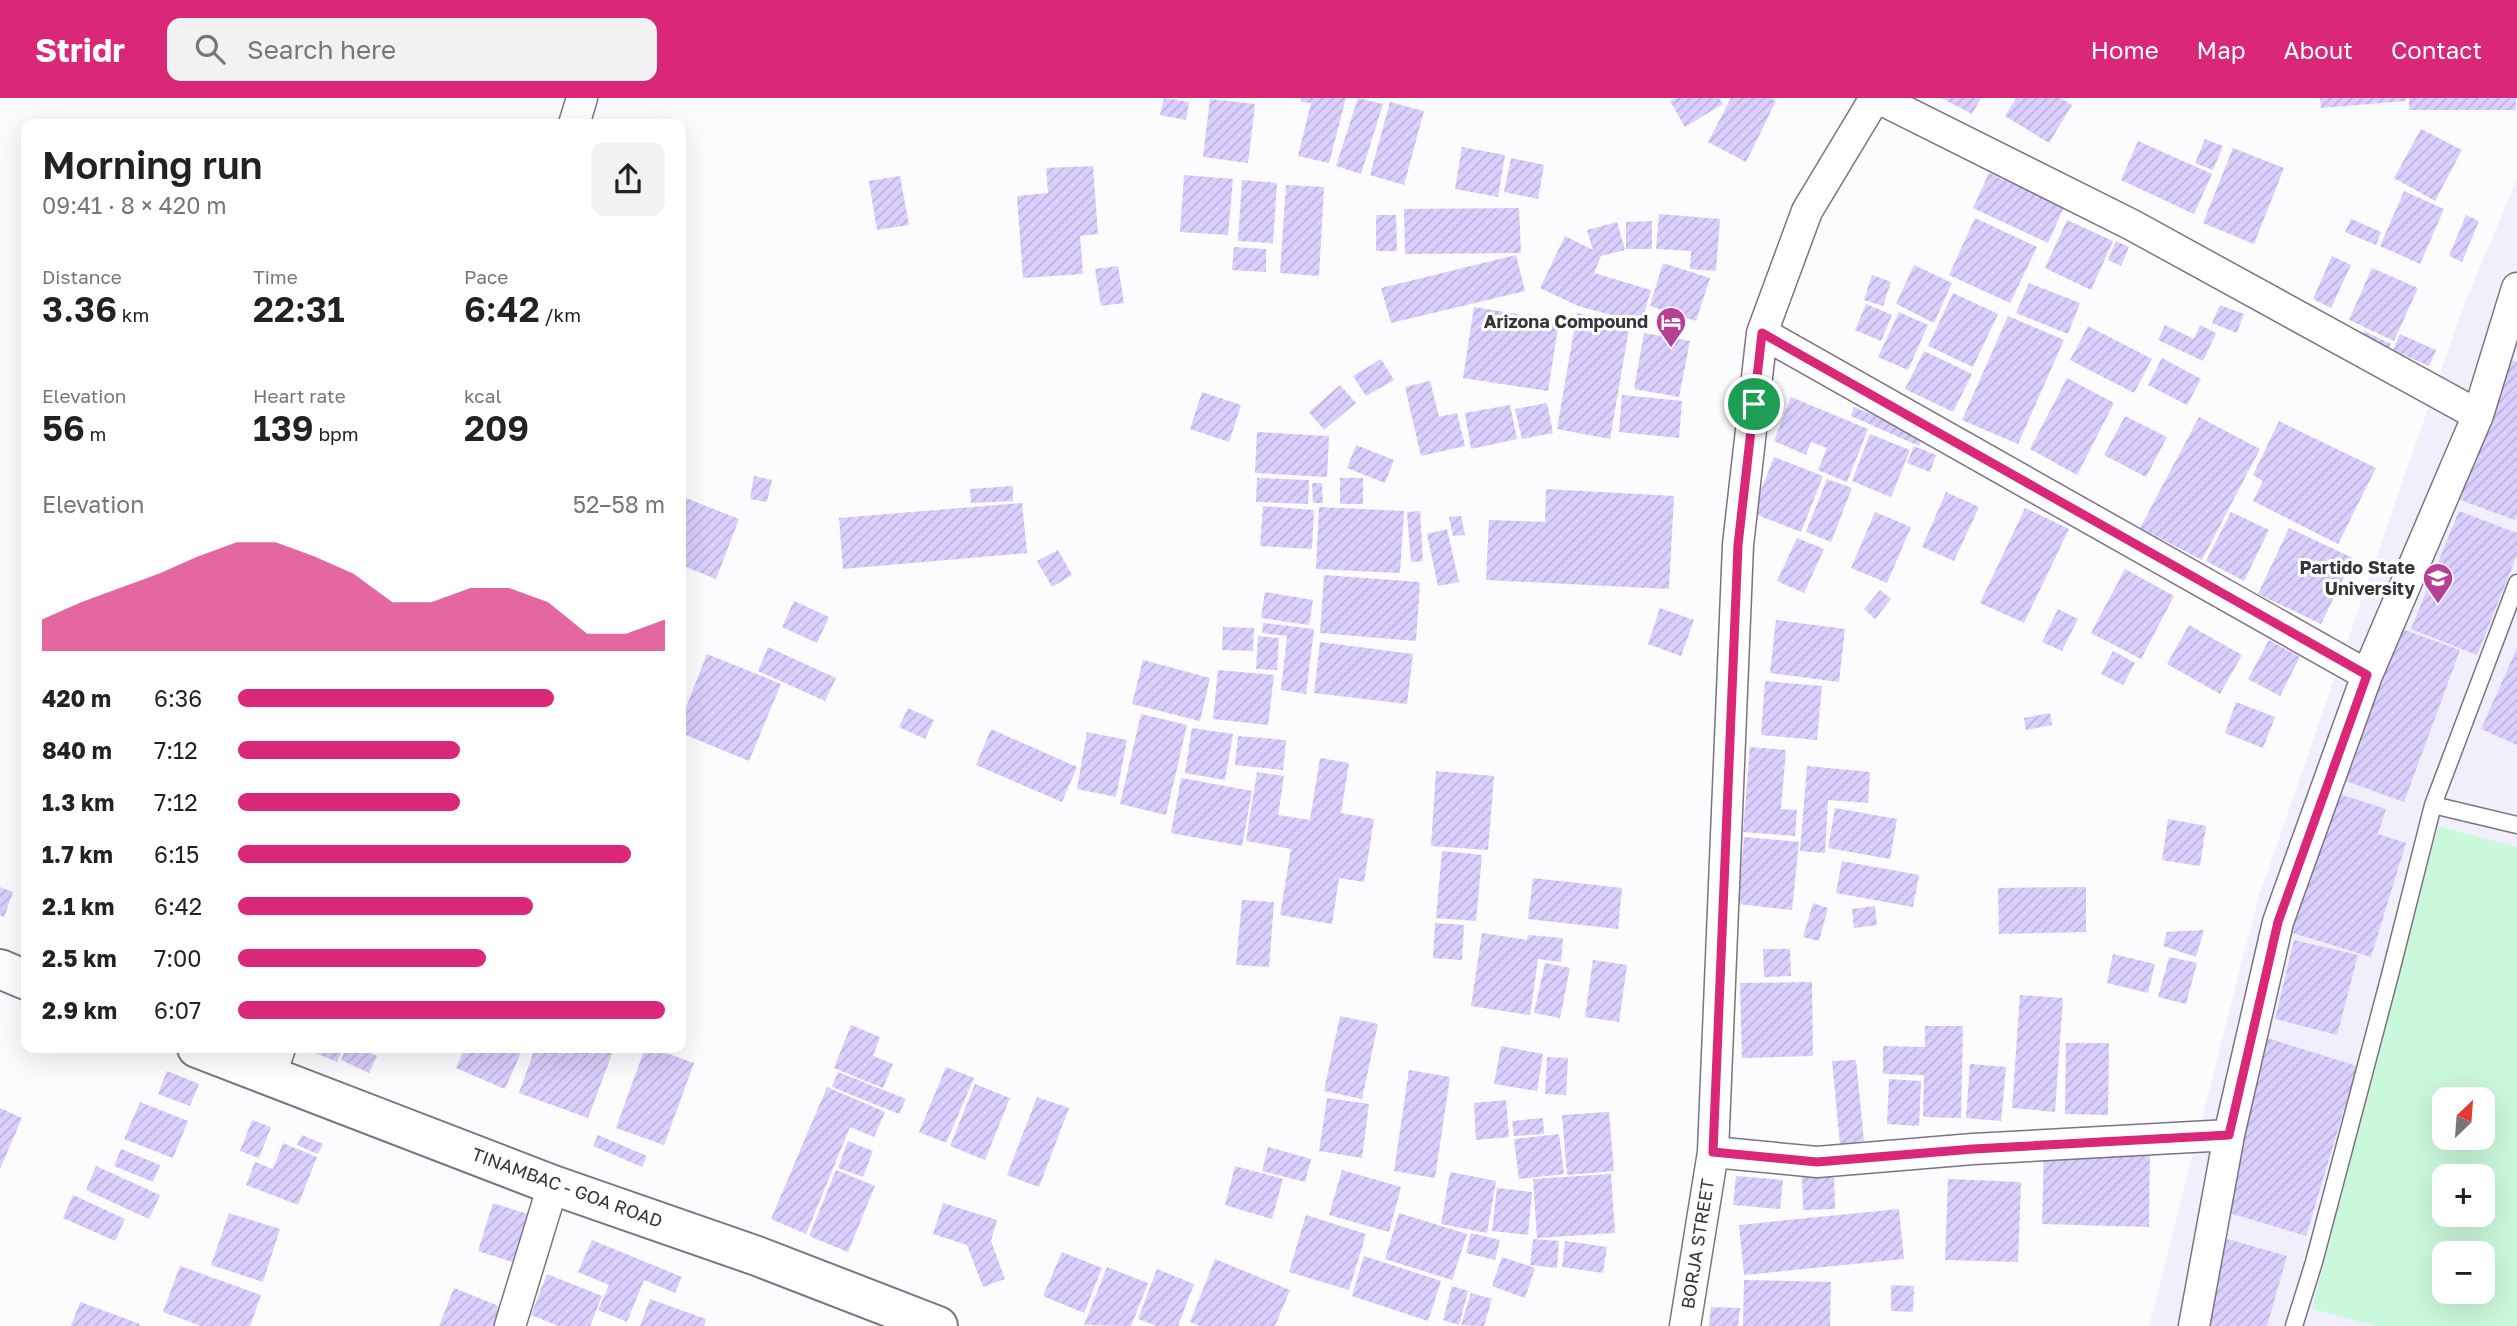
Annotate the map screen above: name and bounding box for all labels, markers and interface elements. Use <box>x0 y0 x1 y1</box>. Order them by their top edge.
search box <box>167 18 657 81</box>
text: Stridr <box>35 30 125 69</box>
icon: search <box>191 30 229 68</box>
text: Search here <box>247 34 396 65</box>
text: Home <box>2091 35 2159 64</box>
text: Map <box>2197 35 2246 64</box>
text: About <box>2284 35 2353 64</box>
text: Contact <box>2391 35 2482 64</box>
text: Morning run <box>42 142 263 187</box>
button: share <box>591 142 665 216</box>
text: 09:41 · 8 × 420 m <box>42 191 227 219</box>
text: Distance <box>42 265 122 288</box>
text: Time <box>253 265 298 288</box>
text: Pace <box>464 265 508 288</box>
text: 3.36 <box>42 288 117 330</box>
text: 22:31 <box>253 288 345 330</box>
text: 6:42 <box>464 288 540 330</box>
text: km <box>117 303 149 326</box>
text: /km <box>540 303 581 326</box>
hotel icon: Arizona Compound <box>1654 305 1688 349</box>
place label: Arizona Compound <box>1484 310 1648 332</box>
pin <box>1724 374 1784 434</box>
text: Elevation <box>42 384 127 407</box>
text: Heart rate <box>253 384 346 407</box>
text: kcal <box>464 384 502 407</box>
icon: arrive <box>1735 385 1773 423</box>
text: 56 <box>42 407 85 449</box>
text: 139 <box>253 407 314 449</box>
text: 209 <box>464 407 529 449</box>
text: m <box>85 422 106 445</box>
text: bpm <box>314 422 359 445</box>
text: Elevation <box>42 490 144 518</box>
text: 52–58 m <box>573 490 665 518</box>
place label: Partido State University <box>2300 556 2415 599</box>
school or university icon: Partido State University <box>2421 561 2455 605</box>
text: 420 m <box>42 684 111 712</box>
text: 6:36 <box>154 684 202 712</box>
text: 840 m <box>42 736 112 764</box>
text: 7:12 <box>154 736 198 764</box>
text: 1.3 km <box>42 788 114 816</box>
text: 7:12 <box>154 788 198 816</box>
text: 1.7 km <box>42 840 113 868</box>
text: 6:15 <box>154 840 199 868</box>
text: 2.1 km <box>42 892 114 920</box>
text: 6:42 <box>154 892 202 920</box>
text: 2.5 km <box>42 944 117 972</box>
text: 7:00 <box>154 944 202 972</box>
text: 2.9 km <box>42 996 117 1024</box>
text: 6:07 <box>154 996 201 1024</box>
north arrow <box>2432 1087 2496 1150</box>
map controls <box>2432 1087 2495 1304</box>
street label: TINAMBAC - GOA ROAD <box>469 1142 666 1232</box>
button: + <box>2432 1164 2495 1227</box>
street label: BORJA STREET <box>1676 1177 1718 1310</box>
button: − <box>2432 1241 2495 1304</box>

